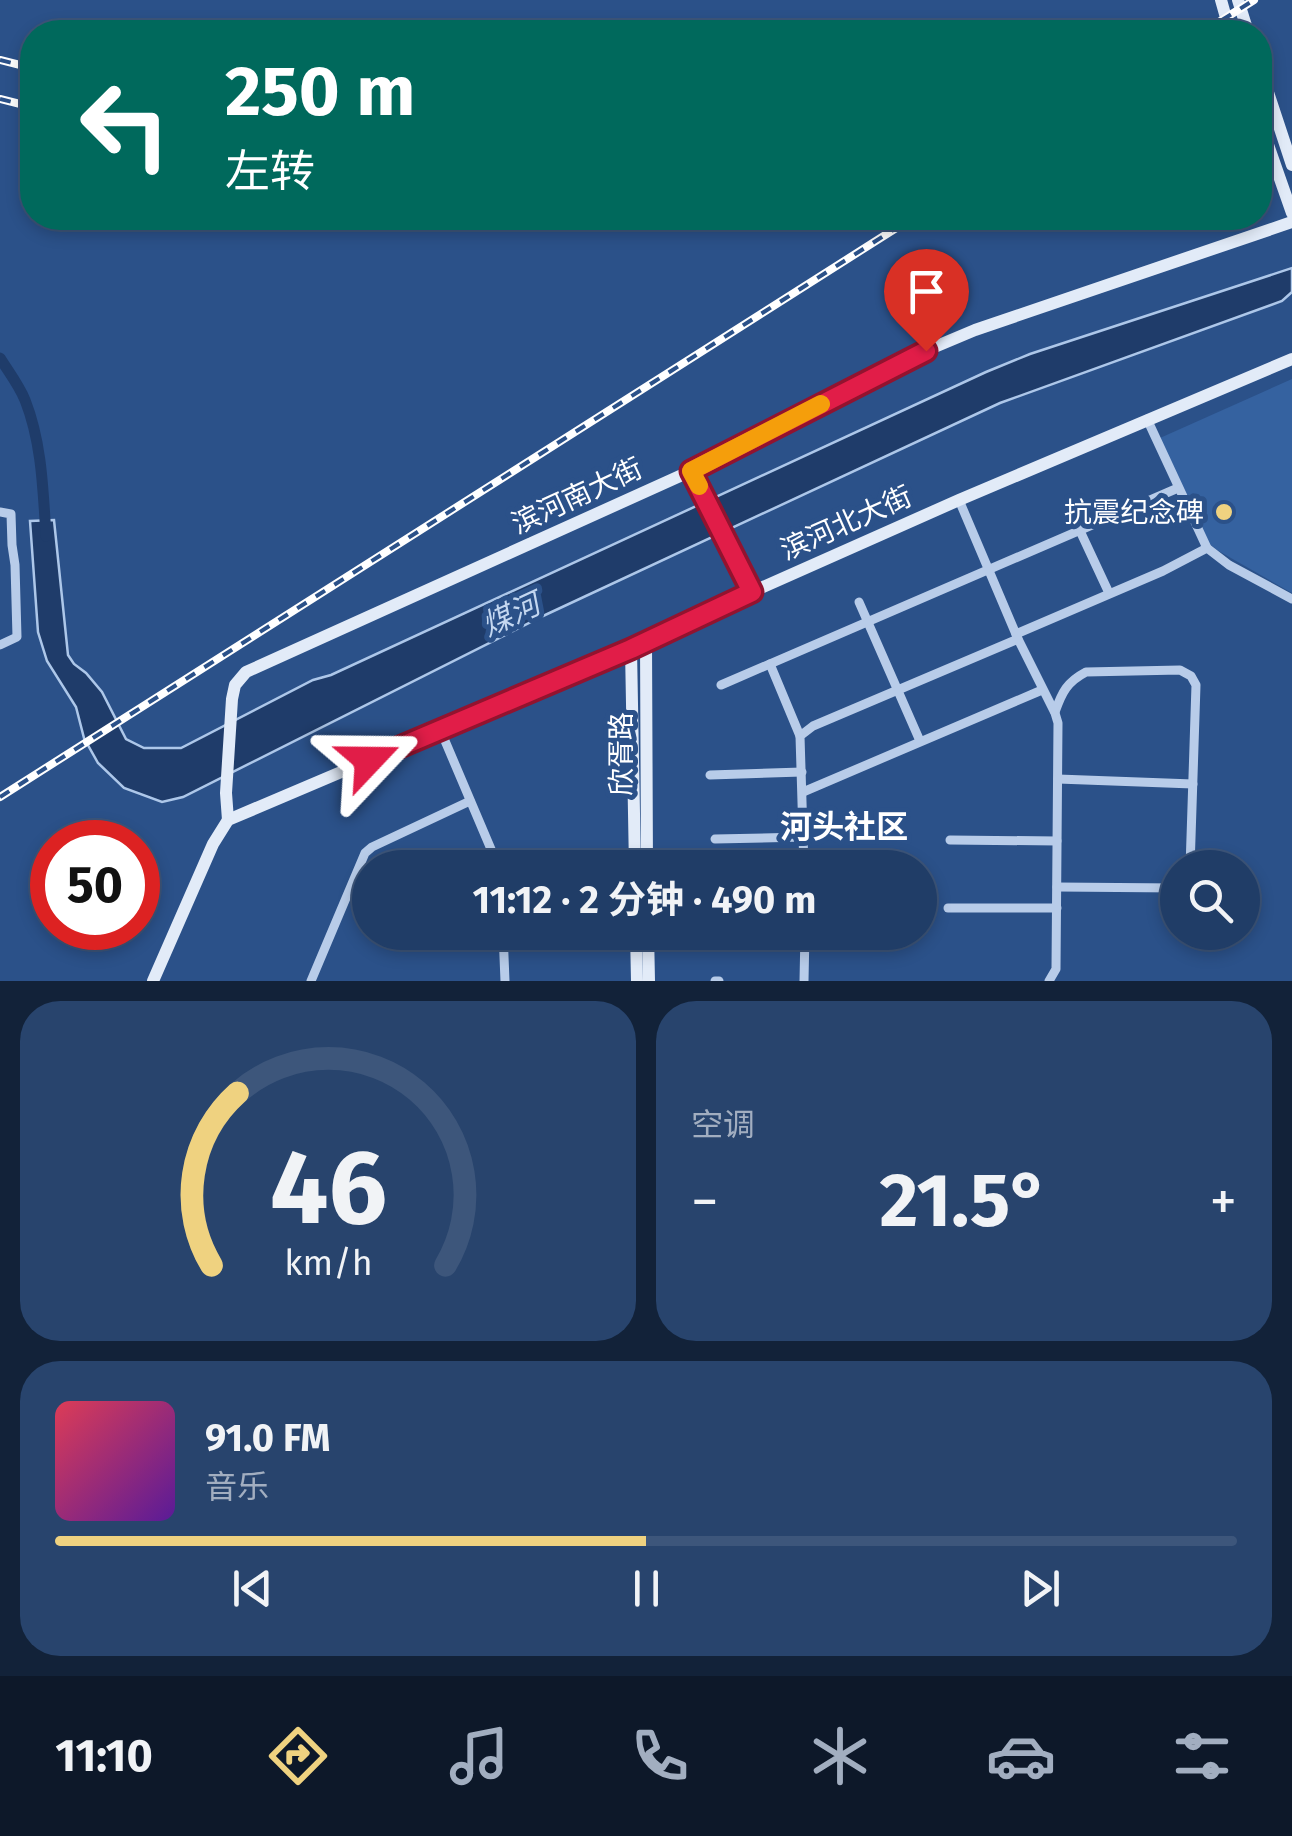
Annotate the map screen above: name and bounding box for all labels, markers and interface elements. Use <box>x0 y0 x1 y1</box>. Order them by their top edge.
text: 250 m <box>225 50 415 134</box>
icon: left <box>60 60 190 190</box>
text: 左转 <box>225 145 315 199</box>
pin <box>884 249 969 352</box>
icon: arrive <box>899 264 954 319</box>
street label: 滨河南大街 <box>507 451 647 541</box>
street label: 滨河北大街 <box>775 479 917 567</box>
place label: 抗震纪念碑 <box>1064 496 1204 529</box>
marker: 抗震纪念碑 <box>1213 501 1235 523</box>
water label: 煤河 <box>476 584 550 644</box>
position arrow <box>317 708 421 812</box>
street label: 欣胥路 <box>605 712 638 796</box>
district label: 河头社区 <box>780 808 908 846</box>
speed limit sign: 50 <box>30 820 160 950</box>
map controls <box>1160 850 1260 950</box>
button: search <box>1160 850 1260 950</box>
text: 11:12 · 2 分钟 · 490 m <box>473 877 816 923</box>
text: 空调 <box>691 1106 755 1144</box>
text: 46 <box>269 1126 387 1251</box>
text: 21.5° <box>879 1156 1049 1246</box>
text: − <box>691 1169 719 1235</box>
text: + <box>1210 1169 1237 1235</box>
text: km/h <box>284 1242 372 1284</box>
text: 91.0 FM <box>205 1415 330 1461</box>
text: 音乐 <box>205 1468 269 1506</box>
icon: previous <box>225 1561 280 1616</box>
icon: pause <box>619 1561 674 1616</box>
icon: next <box>1013 1561 1068 1616</box>
icon: directions <box>263 1721 333 1791</box>
icon: music <box>444 1721 514 1791</box>
icon: phone <box>625 1721 695 1791</box>
icon: climate <box>805 1721 875 1791</box>
icon: car <box>986 1721 1056 1791</box>
icon: filters <box>1167 1721 1237 1791</box>
text: 11:10 <box>55 1729 153 1783</box>

